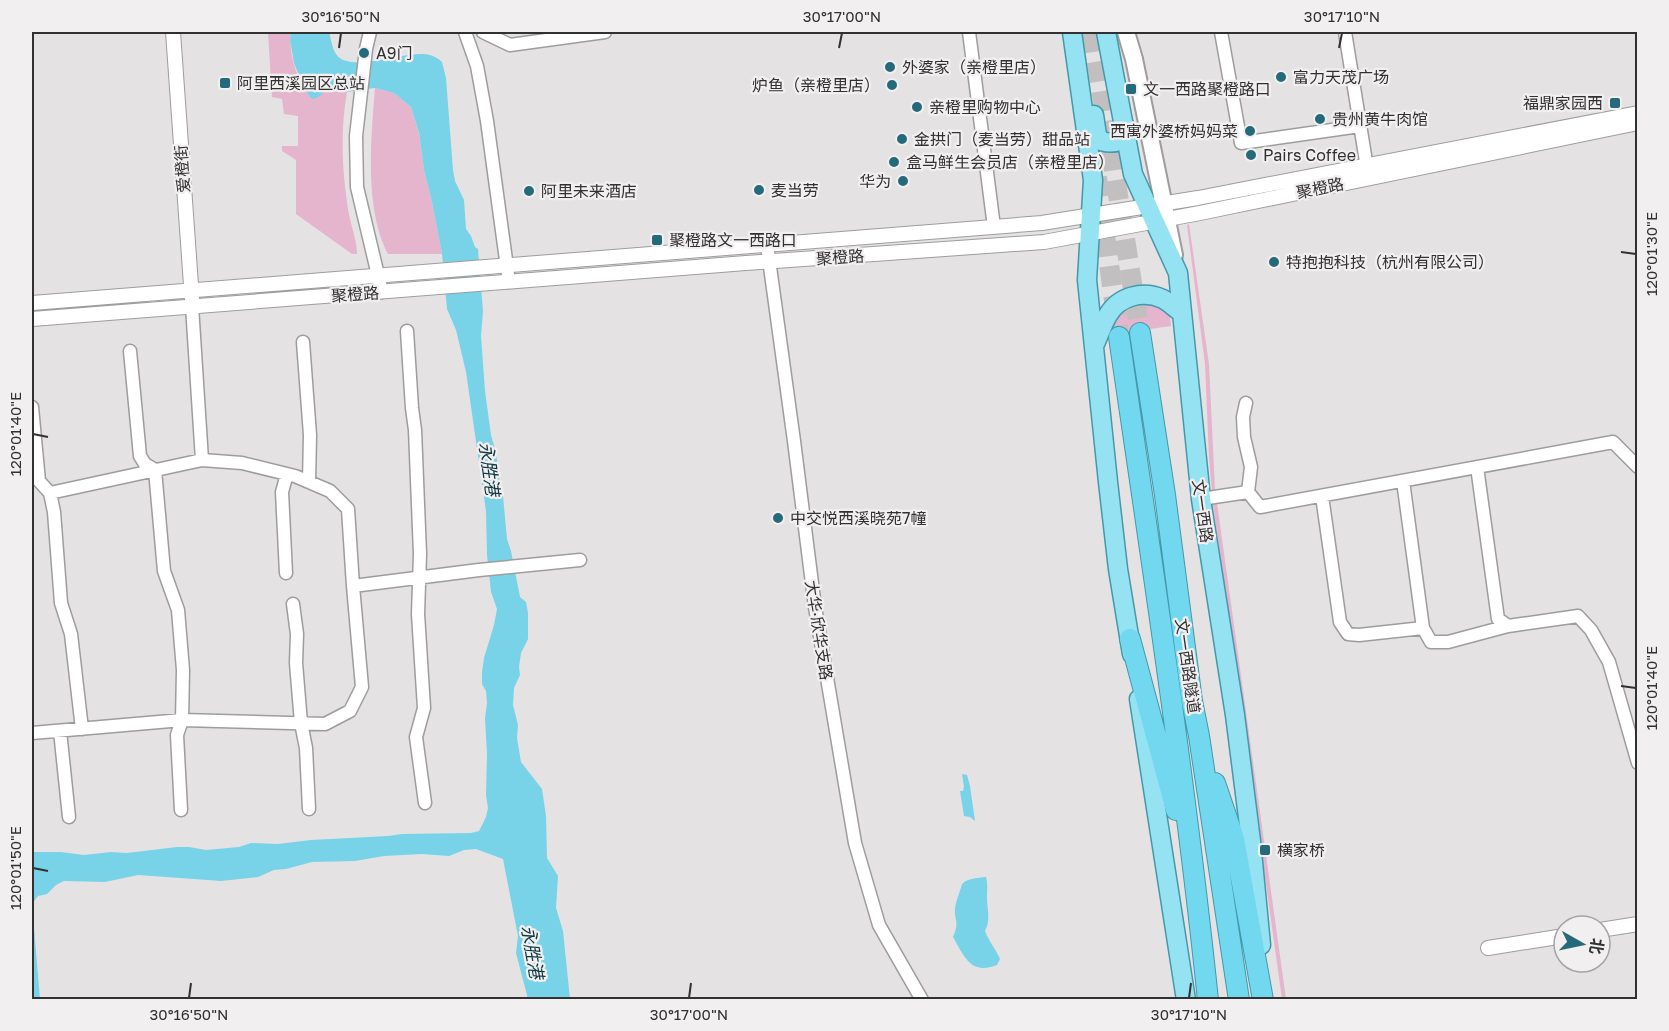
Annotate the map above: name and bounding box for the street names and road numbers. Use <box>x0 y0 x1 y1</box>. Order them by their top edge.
street label: 爱橙街 <box>170 144 194 194</box>
street label: 聚橙路 <box>1294 173 1346 203</box>
street label: 聚橙路 <box>815 245 865 269</box>
street label: 聚橙路 <box>330 282 380 306</box>
street label: 文一西路 <box>1189 478 1217 544</box>
street label: 大华·欣华支路 <box>801 579 837 681</box>
street label: 文一西路隧道 <box>1171 617 1205 715</box>

